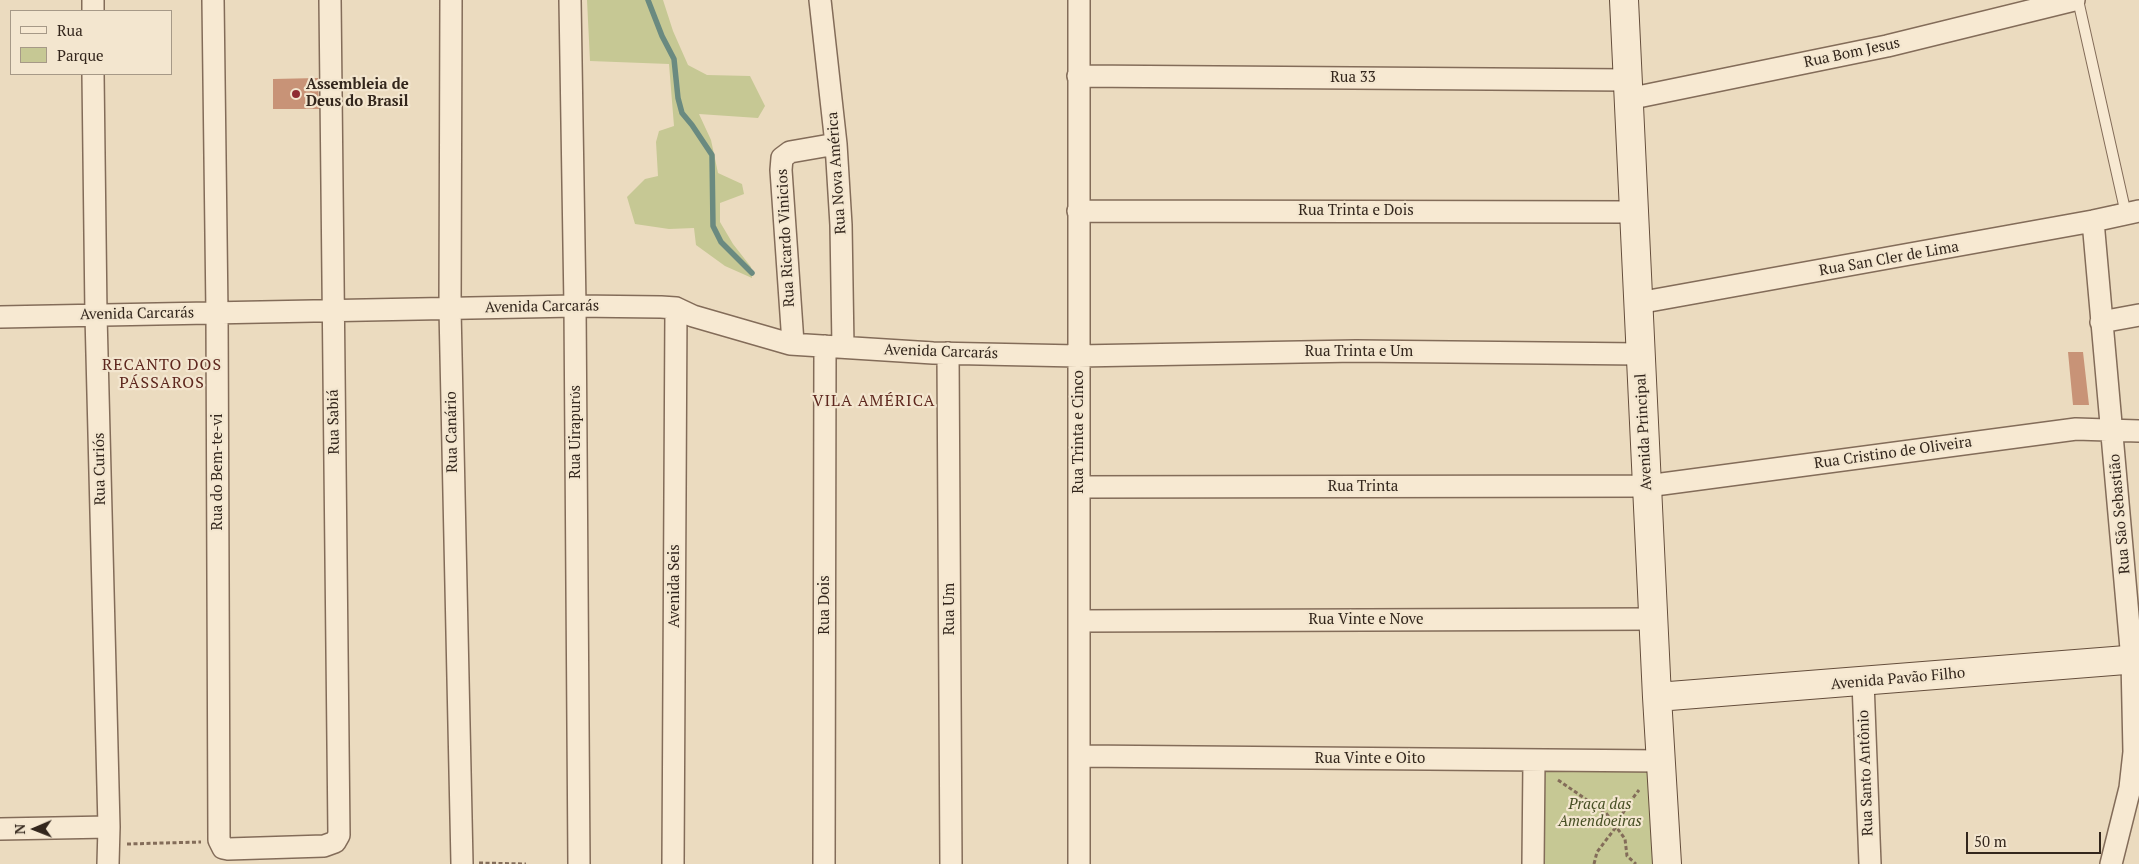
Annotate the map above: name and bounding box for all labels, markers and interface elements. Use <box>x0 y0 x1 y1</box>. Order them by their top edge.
legend <box>10 10 172 75</box>
text: Rua <box>57 20 83 40</box>
street label: Rua Bom Jesus <box>1802 34 1902 72</box>
text: Parque <box>57 45 104 65</box>
street label: Rua 33 <box>1330 69 1376 87</box>
place label: Assembleia de Deus do Brasil <box>306 76 409 111</box>
marker: Assembleia de Deus do Brasil <box>290 88 302 100</box>
street label: Rua Nova América <box>824 111 850 235</box>
street label: Rua Ricardo Vinicios <box>773 168 799 308</box>
street label: Rua Trinta e Dois <box>1298 202 1414 220</box>
street label: Rua San Cler de Lima <box>1818 238 1960 280</box>
street label: Avenida Carcarás <box>485 297 599 317</box>
street label: Avenida Carcarás <box>80 304 194 324</box>
street label: Avenida Carcarás <box>884 341 998 363</box>
street label: Rua Trinta e Um <box>1305 343 1413 361</box>
district label: RECANTO DOS PÁSSAROS <box>101 355 223 393</box>
street label: Rua Trinta e Cinco <box>1070 370 1088 494</box>
street label: Avenida Principal <box>1632 373 1656 491</box>
street label: Rua Uirapurύs <box>567 385 585 479</box>
street label: Rua Sabiá <box>324 389 344 455</box>
street label: Rua Canário <box>442 391 462 473</box>
district label: VILA AMÉRICA <box>811 391 937 411</box>
street label: Rua do Bem-te-vi <box>209 413 227 531</box>
street label: Rua Curiós <box>90 432 110 506</box>
street label: Rua Cristino de Oliveira <box>1813 433 1973 473</box>
street label: Rua São Sebastião <box>2106 453 2134 575</box>
street label: Rua Trinta <box>1328 478 1398 496</box>
street label: Avenida Seis <box>666 544 684 628</box>
street label: Rua Dois <box>816 575 834 635</box>
street label: Rua Um <box>941 583 959 635</box>
street label: Rua Vinte e Nove <box>1309 611 1423 629</box>
street label: Avenida Pavão Filho <box>1830 664 1966 694</box>
street label: Rua Santo Antônio <box>1855 710 1877 836</box>
street label: Rua Vinte e Oito <box>1315 750 1425 768</box>
park label: Praça das Amendoeiras <box>1558 796 1642 831</box>
north arrow <box>10 804 60 854</box>
scale bar <box>1969 822 2104 854</box>
text: N <box>10 824 29 835</box>
text: 50 m <box>1974 831 2007 851</box>

